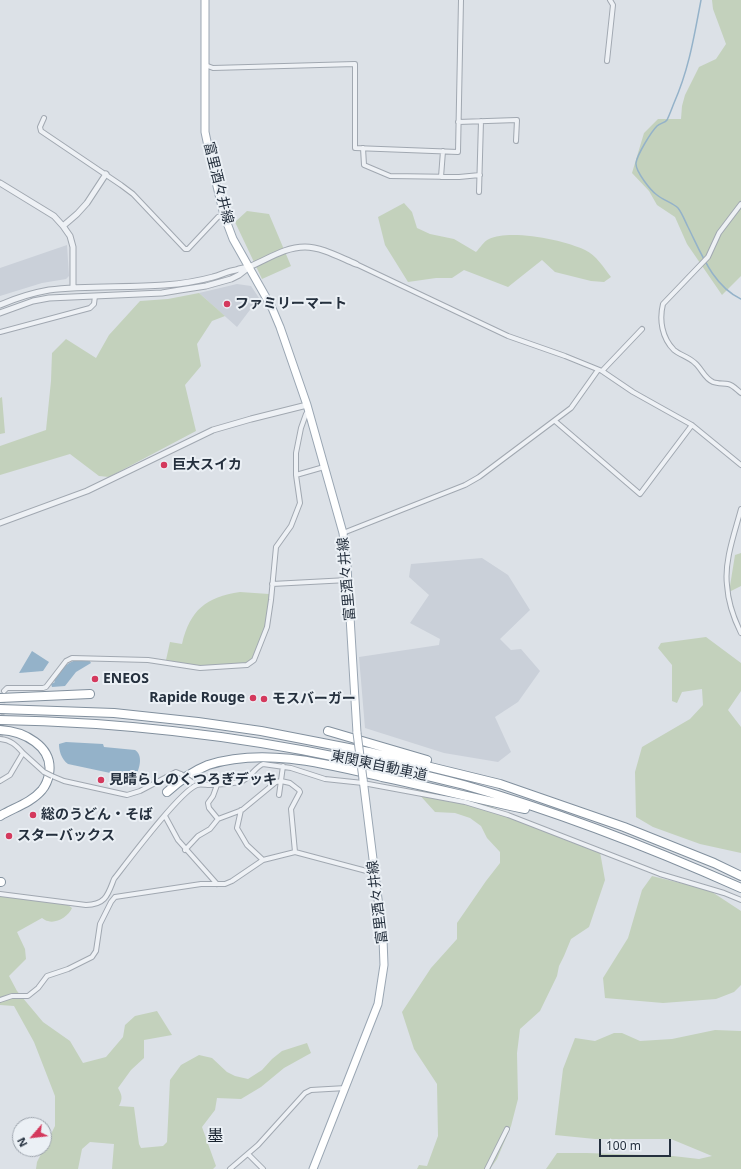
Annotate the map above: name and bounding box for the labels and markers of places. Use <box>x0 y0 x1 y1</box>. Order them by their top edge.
place label: ファミリーマート <box>235 296 347 312</box>
marker: ファミリーマート <box>222 299 232 309</box>
place label: 巨大スイカ <box>172 457 242 473</box>
marker: 巨大スイカ <box>159 460 169 470</box>
place label: ENEOS <box>103 671 149 687</box>
marker: ENEOS <box>90 674 100 684</box>
place label: Rapide Rouge <box>149 690 245 706</box>
place label: モスバーガー <box>272 691 356 707</box>
marker: Rapide Rouge <box>248 693 258 703</box>
marker: モスバーガー <box>259 694 269 704</box>
place label: 見晴らしのくつろぎデッキ <box>109 772 277 788</box>
marker: 見晴らしのくつろぎデッキ <box>96 775 106 785</box>
place label: 総のうどん・そば <box>41 807 153 823</box>
marker: 総のうどん・そば <box>28 810 38 820</box>
place label: スターバックス <box>17 828 115 844</box>
marker: スターバックス <box>4 831 14 841</box>

